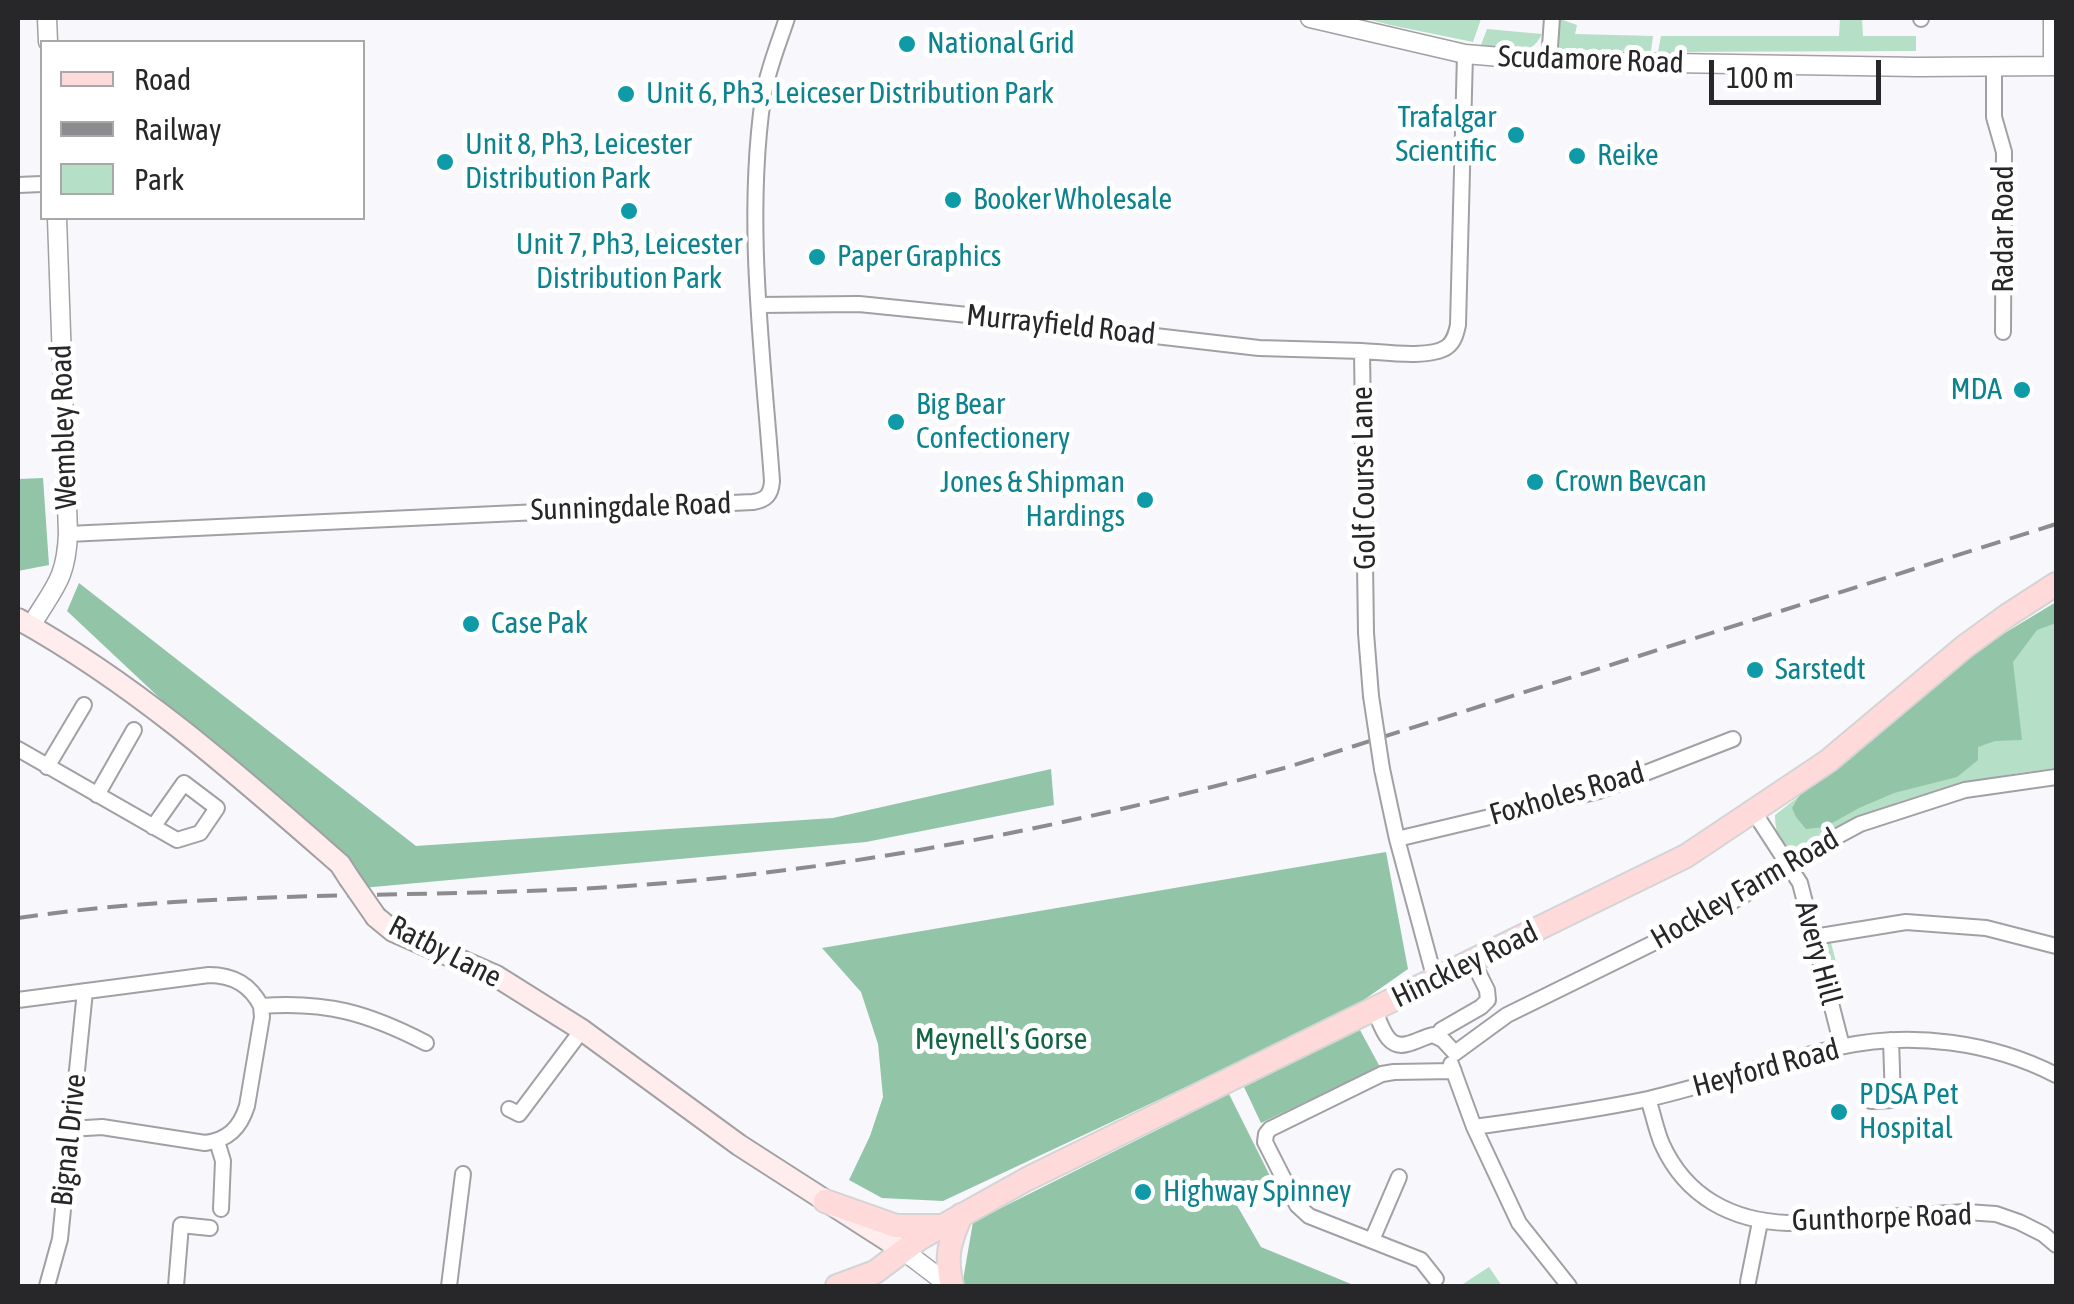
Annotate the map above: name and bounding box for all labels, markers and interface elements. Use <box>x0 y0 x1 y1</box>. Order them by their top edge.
place label: National Grid <box>927 26 1075 62</box>
marker: National Grid <box>896 33 918 55</box>
street label: Scudamore Road <box>1497 39 1685 81</box>
legend <box>40 40 365 220</box>
scale bar <box>1714 40 1886 102</box>
text: 100 m <box>1726 60 1794 94</box>
text: Road <box>134 62 191 96</box>
place label: Unit 6, Ph3, Leiceser Distribution Park <box>646 76 1054 112</box>
marker: Unit 6, Ph3, Leiceser Distribution Park <box>615 83 637 105</box>
place label: Trafalgar Scientific <box>1395 100 1496 170</box>
text: Railway <box>134 112 221 146</box>
marker: Trafalgar Scientific <box>1505 124 1527 146</box>
place label: Unit 8, Ph3, Leicester Distribution Park <box>465 127 691 198</box>
place label: Reike <box>1597 138 1659 174</box>
marker: Reike <box>1566 145 1588 167</box>
marker: Unit 8, Ph3, Leicester Distribution Park <box>434 151 456 173</box>
text: Park <box>134 162 184 196</box>
street label: Radar Road <box>1986 165 2022 293</box>
place label: Booker Wholesale <box>973 182 1172 218</box>
marker: Booker Wholesale <box>942 189 964 211</box>
marker: Unit 7, Ph3, Leicester Distribution Park <box>618 200 640 222</box>
place label: Unit 7, Ph3, Leicester Distribution Park <box>516 227 742 298</box>
place label: Paper Graphics <box>837 239 1001 275</box>
marker: Paper Graphics <box>806 246 828 268</box>
street label: Murrayfield Road <box>965 297 1157 353</box>
street label: Wembley Road <box>43 344 85 510</box>
place label: MDA <box>1950 372 2002 408</box>
marker: MDA <box>2011 379 2033 401</box>
street label: Golf Course Lane <box>1344 386 1384 570</box>
place label: Big Bear Confectionery <box>916 387 1070 458</box>
marker: Big Bear Confectionery <box>885 411 907 433</box>
place label: Crown Bevcan <box>1555 464 1707 500</box>
place label: Jones & Shipman Hardings <box>940 465 1125 536</box>
marker: Crown Bevcan <box>1524 471 1546 493</box>
street label: Sunningdale Road <box>530 486 732 528</box>
marker: Jones & Shipman Hardings <box>1134 489 1156 511</box>
place label: Case Pak <box>491 606 588 642</box>
marker: Case Pak <box>460 613 482 635</box>
place label: Sarstedt <box>1775 652 1866 688</box>
marker: Sarstedt <box>1744 659 1766 681</box>
street label: Foxholes Road <box>1485 755 1649 833</box>
street label: Hockley Farm Road <box>1645 821 1845 957</box>
street label: Avery Hill <box>1787 897 1849 1009</box>
street label: Ratby Lane <box>383 908 507 996</box>
street label: Hinckley Road <box>1386 914 1544 1016</box>
park label: Meynell's Gorse <box>915 1022 1087 1058</box>
street label: Heyford Road <box>1689 1031 1843 1105</box>
street label: Bignal Drive <box>44 1072 94 1208</box>
place label: PDSA Pet Hospital <box>1859 1077 1959 1148</box>
marker: PDSA Pet Hospital <box>1828 1101 1850 1123</box>
place label: Highway Spinney <box>1163 1174 1351 1210</box>
marker: Highway Spinney <box>1132 1181 1154 1203</box>
street label: Gunthorpe Road <box>1791 1197 1973 1239</box>

